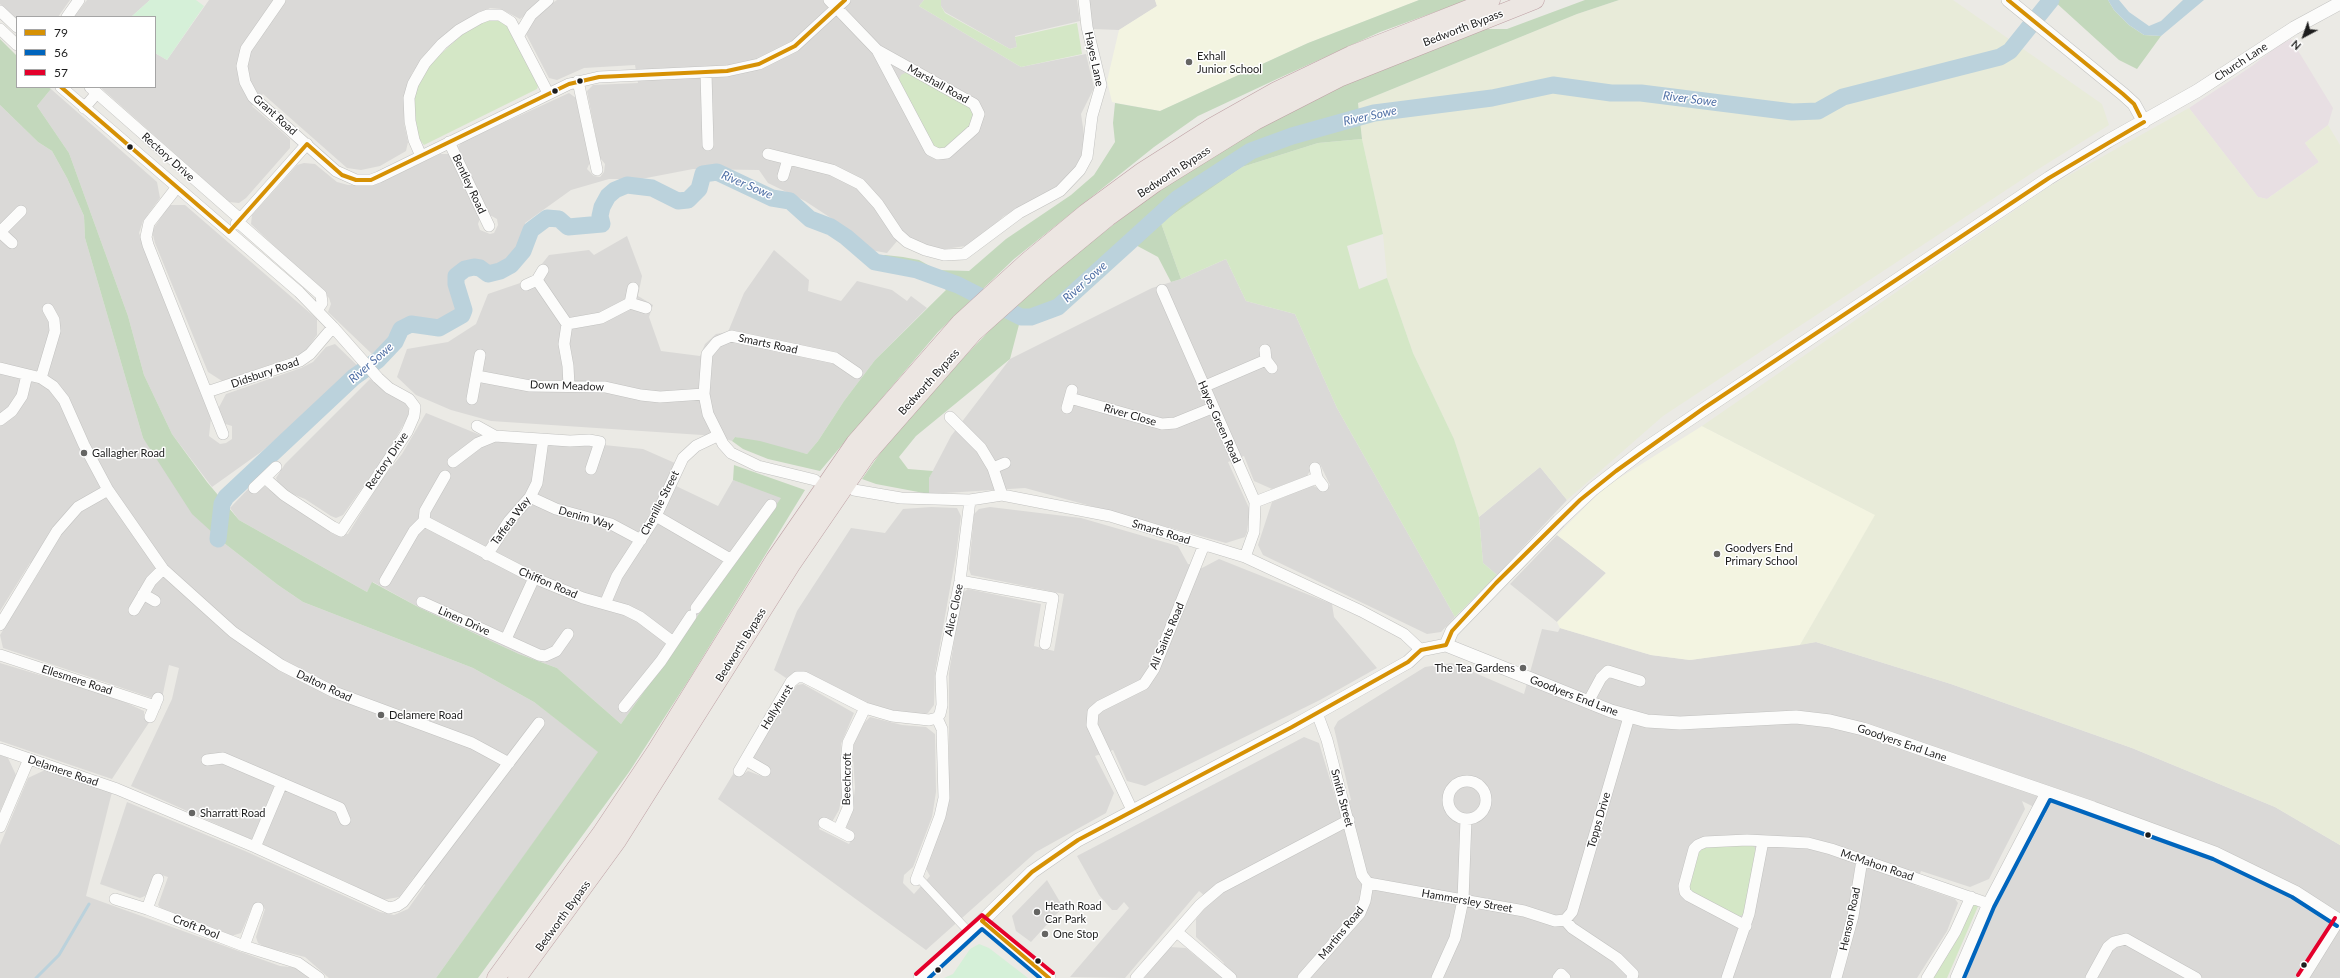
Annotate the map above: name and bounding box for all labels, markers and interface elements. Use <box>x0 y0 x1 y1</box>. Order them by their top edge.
street label: Bedworth Bypass <box>1421 7 1505 49</box>
legend <box>16 16 156 88</box>
north arrow <box>2284 16 2324 56</box>
text: 79 <box>54 25 68 40</box>
street label: Hayes Lane <box>1082 30 1106 88</box>
text: N <box>2288 38 2303 53</box>
street label: Church Lane <box>2212 40 2270 84</box>
text: 56 <box>54 45 68 60</box>
place label: Exhall Junior School <box>1197 49 1262 75</box>
marker: Exhall Junior School <box>1184 57 1194 67</box>
street label: Marshall Road <box>905 62 971 106</box>
text: 57 <box>54 65 68 80</box>
unlabelled marker <box>575 76 585 86</box>
unlabelled marker <box>550 86 560 96</box>
water label: River Sowe <box>1662 89 1718 109</box>
street label: Grant Road <box>250 92 300 138</box>
water label: River Sowe <box>1342 103 1398 129</box>
street label: Rectory Drive <box>139 130 197 184</box>
unlabelled marker <box>125 142 135 152</box>
street label: Bedworth Bypass <box>1135 143 1213 201</box>
street label: Bentley Road <box>449 152 489 216</box>
water label: River Sowe <box>719 168 775 202</box>
water label: River Sowe <box>1060 258 1110 306</box>
street label: Smarts Road <box>737 331 799 357</box>
water label: River Sowe <box>346 340 396 386</box>
street label: Bedworth Bypass <box>896 346 962 418</box>
street label: Didsbury Road <box>229 355 301 391</box>
street label: Down Meadow <box>530 378 604 394</box>
street label: Hayes Green Road <box>1195 379 1243 465</box>
street label: River Close <box>1102 401 1158 429</box>
street label: Rectory Drive <box>363 430 411 492</box>
place label: Gallagher Road <box>92 446 165 460</box>
marker: Gallagher Road <box>79 448 89 458</box>
street label: Chenille Street <box>638 468 682 538</box>
street label: Taffeta Way <box>488 494 534 548</box>
street label: Denim Way <box>557 504 615 532</box>
street label: Smarts Road <box>1130 517 1192 547</box>
place label: Goodyers End Primary School <box>1725 541 1798 567</box>
marker: Goodyers End Primary School <box>1712 549 1722 559</box>
street label: Chiffon Road <box>516 565 580 601</box>
street label: Alice Close <box>942 583 966 637</box>
street label: All Saints Road <box>1147 601 1187 671</box>
street label: Linen Drive <box>436 604 492 638</box>
street label: Bedworth Bypass <box>713 606 769 684</box>
place label: The Tea Gardens <box>1434 661 1515 675</box>
street label: Ellesmere Road <box>40 662 114 698</box>
marker: The Tea Gardens <box>1518 663 1528 673</box>
street label: Dalton Road <box>294 667 354 705</box>
street label: Goodyers End Lane <box>1528 673 1620 719</box>
street label: Hollyhurst <box>758 682 796 732</box>
place label: Delamere Road <box>389 708 463 722</box>
marker: Delamere Road <box>376 710 386 720</box>
street label: Goodyers End Lane <box>1855 721 1949 765</box>
street label: Delamere Road <box>26 753 100 789</box>
street label: Beechcroft <box>840 753 854 805</box>
street label: Smith Street <box>1328 768 1356 828</box>
street label: Topps Drive <box>1585 791 1613 849</box>
place label: Sharratt Road <box>200 806 266 820</box>
marker: Sharratt Road <box>187 808 197 818</box>
unlabelled marker <box>2143 830 2153 840</box>
street label: McMahon Road <box>1839 846 1915 884</box>
street label: Bedworth Bypass <box>533 878 593 954</box>
street label: Henson Road <box>1837 886 1863 952</box>
street label: Hammersley Street <box>1421 887 1513 915</box>
place label: Heath Road Car Park <box>1045 899 1102 925</box>
street label: Martins Road <box>1316 904 1366 962</box>
marker: Heath Road Car Park <box>1032 907 1042 917</box>
street label: Croft Pool <box>171 912 221 942</box>
place label: One Stop <box>1053 927 1098 941</box>
marker: One Stop <box>1040 929 1050 939</box>
unlabelled marker <box>1033 956 1043 966</box>
unlabelled marker <box>2299 960 2309 970</box>
unlabelled marker <box>933 965 943 975</box>

